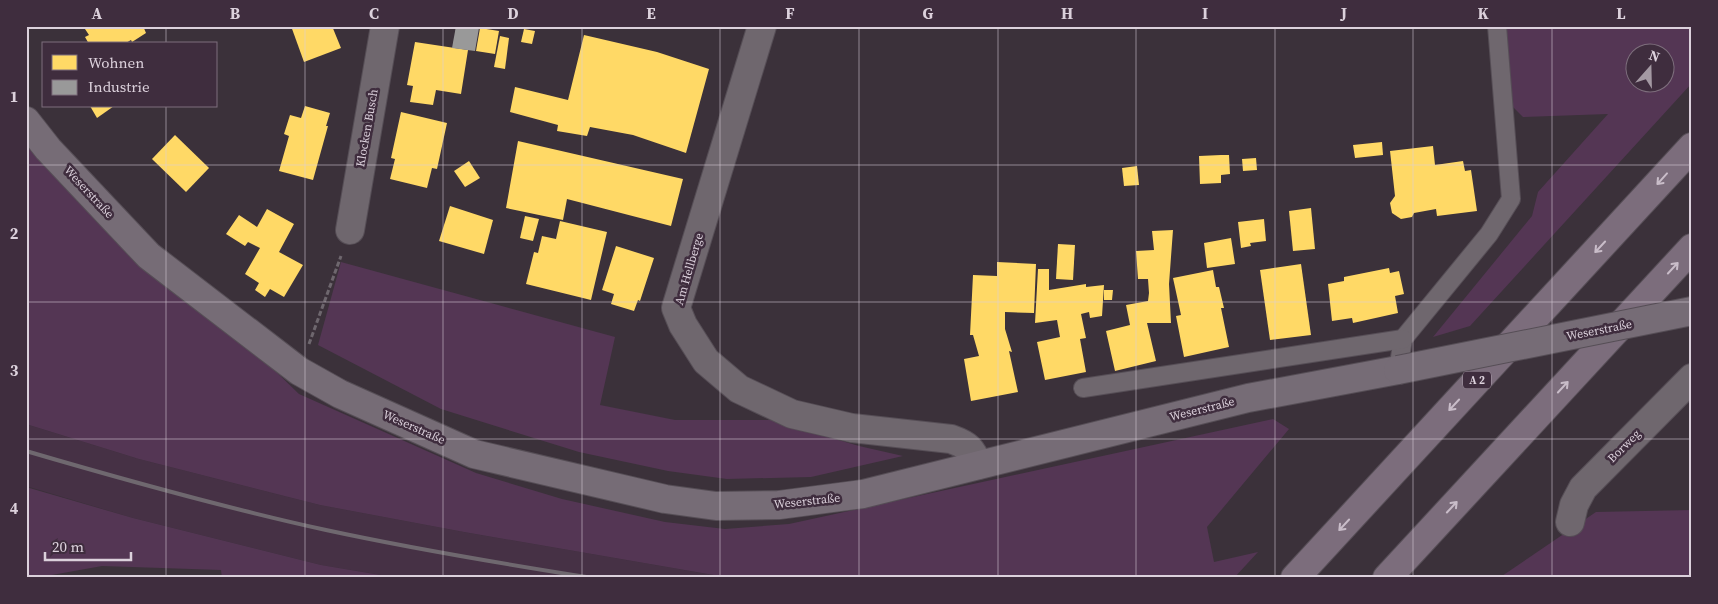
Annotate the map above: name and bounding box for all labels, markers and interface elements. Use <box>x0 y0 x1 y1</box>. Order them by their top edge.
text: A <box>92 2 103 24</box>
text: B <box>230 2 241 24</box>
text: C <box>369 2 379 24</box>
text: D <box>507 2 519 24</box>
text: E <box>646 2 656 24</box>
text: F <box>785 2 795 24</box>
text: G <box>923 2 934 24</box>
text: H <box>1061 2 1073 24</box>
text: I <box>1202 2 1208 24</box>
text: J <box>1340 2 1347 24</box>
text: K <box>1477 2 1489 24</box>
text: L <box>1616 2 1626 24</box>
legend <box>42 42 218 108</box>
north arrow <box>1626 42 1676 92</box>
text: N <box>1646 45 1663 67</box>
text: Wohnen <box>88 52 144 73</box>
text: Industrie <box>88 76 150 97</box>
text: 1 <box>10 85 18 107</box>
street label: Klocken Busch <box>352 88 382 168</box>
street label: Weserstraße <box>60 162 118 222</box>
one-way arrow <box>1657 172 1668 185</box>
text: 2 <box>10 222 19 244</box>
street label: Am Hellberge <box>671 231 707 307</box>
one-way arrow <box>1594 241 1606 254</box>
one-way arrow <box>1667 262 1679 274</box>
street label: Weserstraße <box>1565 316 1633 344</box>
text: 3 <box>10 359 19 381</box>
road number: A 2 <box>1463 372 1491 388</box>
one-way arrow <box>1557 381 1569 394</box>
street label: Weserstraße <box>1168 393 1236 425</box>
one-way arrow <box>1448 399 1460 412</box>
street label: Weserstraße <box>380 406 448 448</box>
street label: Borweg <box>1604 426 1644 466</box>
street label: Weserstraße <box>773 490 841 512</box>
text: 4 <box>10 497 19 519</box>
one-way arrow <box>1446 500 1458 513</box>
one-way arrow <box>1338 518 1350 531</box>
scale bar <box>45 529 131 561</box>
text: 20 m <box>52 536 84 557</box>

